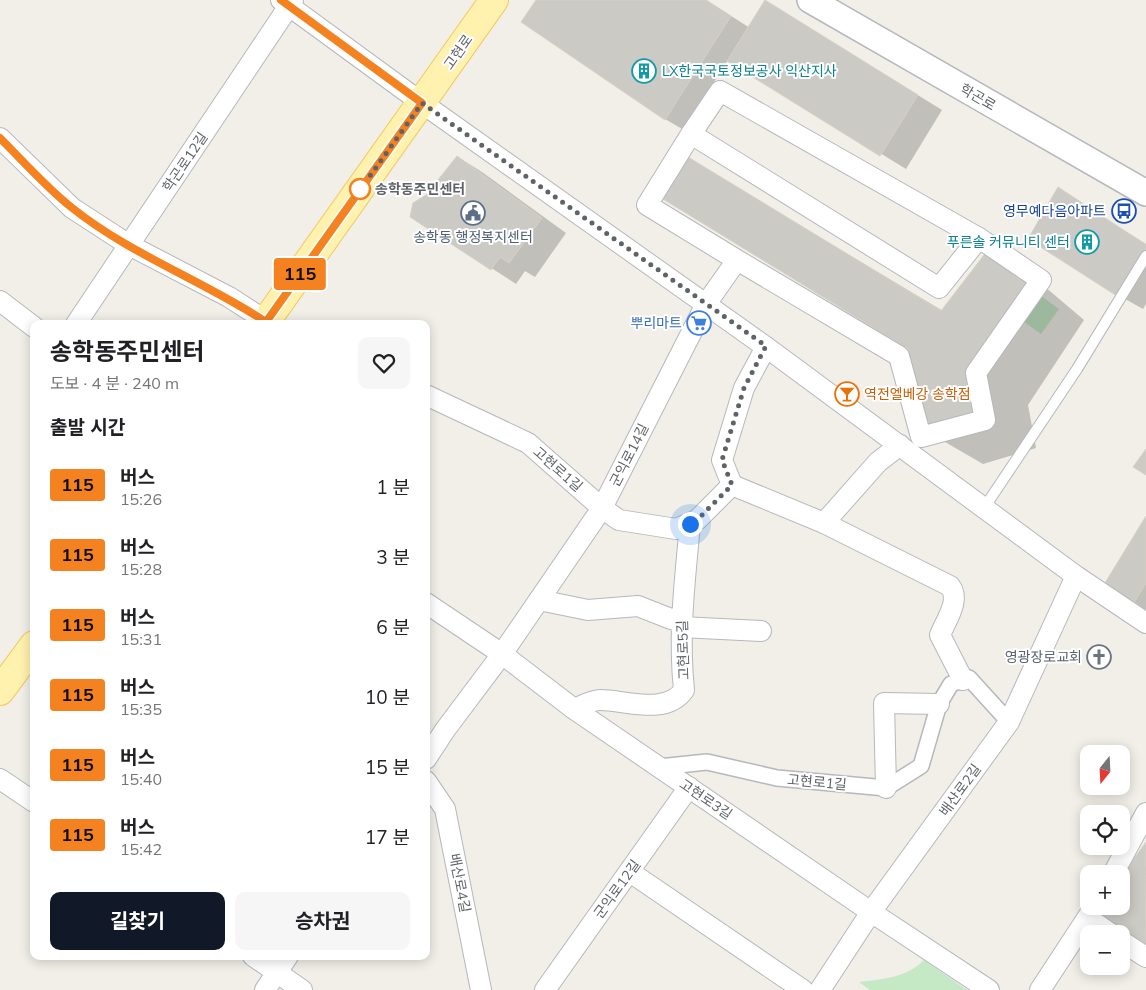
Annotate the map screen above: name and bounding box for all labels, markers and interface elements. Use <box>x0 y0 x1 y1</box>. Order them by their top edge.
street label: 고현로 <box>440 31 477 73</box>
building icon: LX한국국토정보공사 익산지사 <box>631 58 657 84</box>
place label: LX한국국토정보공사 익산지사 <box>662 62 837 80</box>
street label: 학곤로 <box>957 80 999 115</box>
street label: 학곤로12길 <box>158 129 212 195</box>
marker: 송학동주민센터 <box>349 178 371 200</box>
place label: 송학동주민센터 <box>375 180 465 198</box>
bus stop icon: 영무예다음아파트 <box>1111 198 1137 224</box>
public building icon: 송학동 행정복지센터 <box>460 200 486 226</box>
place label: 영무예다음아파트 <box>1003 202 1106 220</box>
place label: 송학동 행정복지센터 <box>413 228 533 246</box>
building icon: 푸른솔 커뮤니티 센터 <box>1074 229 1100 255</box>
place label: 푸른솔 커뮤니티 센터 <box>947 233 1070 251</box>
line badge: 115 <box>271 258 329 290</box>
text: 115 <box>284 262 316 285</box>
supermarket icon: 뿌리마트 <box>686 310 712 336</box>
place label: 뿌리마트 <box>630 314 682 332</box>
text: 송학동주민센터 <box>50 336 205 366</box>
button: heart <box>358 337 410 389</box>
text: 도보 · 4 분 · 240 m <box>50 373 179 393</box>
bar icon: 역전엘베강 송학점 <box>834 381 860 407</box>
place label: 역전엘베강 송학점 <box>864 385 971 403</box>
text: 출발 시간 <box>50 415 125 439</box>
street label: 군익로14길 <box>605 420 653 490</box>
street label: 고현로1길 <box>529 443 587 495</box>
text: 버스 <box>120 465 155 489</box>
text: 115 <box>61 473 94 496</box>
text: 1 분 <box>376 475 410 499</box>
text: 15:26 <box>120 489 162 509</box>
your location <box>678 512 703 537</box>
text: 버스 <box>120 535 155 559</box>
text: 115 <box>61 543 94 566</box>
text: 3 분 <box>376 545 410 569</box>
text: 15:28 <box>120 559 162 579</box>
text: 버스 <box>120 605 155 629</box>
text: 115 <box>61 613 94 636</box>
text: 6 분 <box>376 615 410 639</box>
street label: 고현로5길 <box>673 620 693 680</box>
text: 15:31 <box>120 629 162 649</box>
church icon: 영광장로교회 <box>1086 644 1112 670</box>
place label: 영광장로교회 <box>1005 648 1082 666</box>
text: 버스 <box>120 675 155 699</box>
text: 115 <box>61 683 94 706</box>
text: 10 분 <box>365 685 410 709</box>
text: 15:35 <box>120 699 162 719</box>
text: 버스 <box>120 745 155 769</box>
north arrow <box>1080 745 1130 795</box>
map controls <box>1080 745 1130 975</box>
text: 115 <box>61 753 94 776</box>
text: 15 분 <box>365 755 410 779</box>
street label: 배산로2길 <box>935 760 985 820</box>
text: 15:40 <box>120 769 162 789</box>
street label: 고현로1길 <box>786 770 848 794</box>
street label: 고현로3길 <box>676 775 736 823</box>
button: locate <box>1080 805 1130 855</box>
text: 버스 <box>120 815 155 839</box>
text: 115 <box>61 823 94 846</box>
text: 17 분 <box>365 825 410 849</box>
text: 15:42 <box>120 839 162 859</box>
street label: 배산로4길 <box>445 852 475 914</box>
street label: 군익로12길 <box>590 856 644 922</box>
button: + <box>1080 865 1130 915</box>
button: 길찾기 <box>50 892 225 950</box>
button: 승차권 <box>235 892 410 950</box>
button: − <box>1080 925 1130 975</box>

